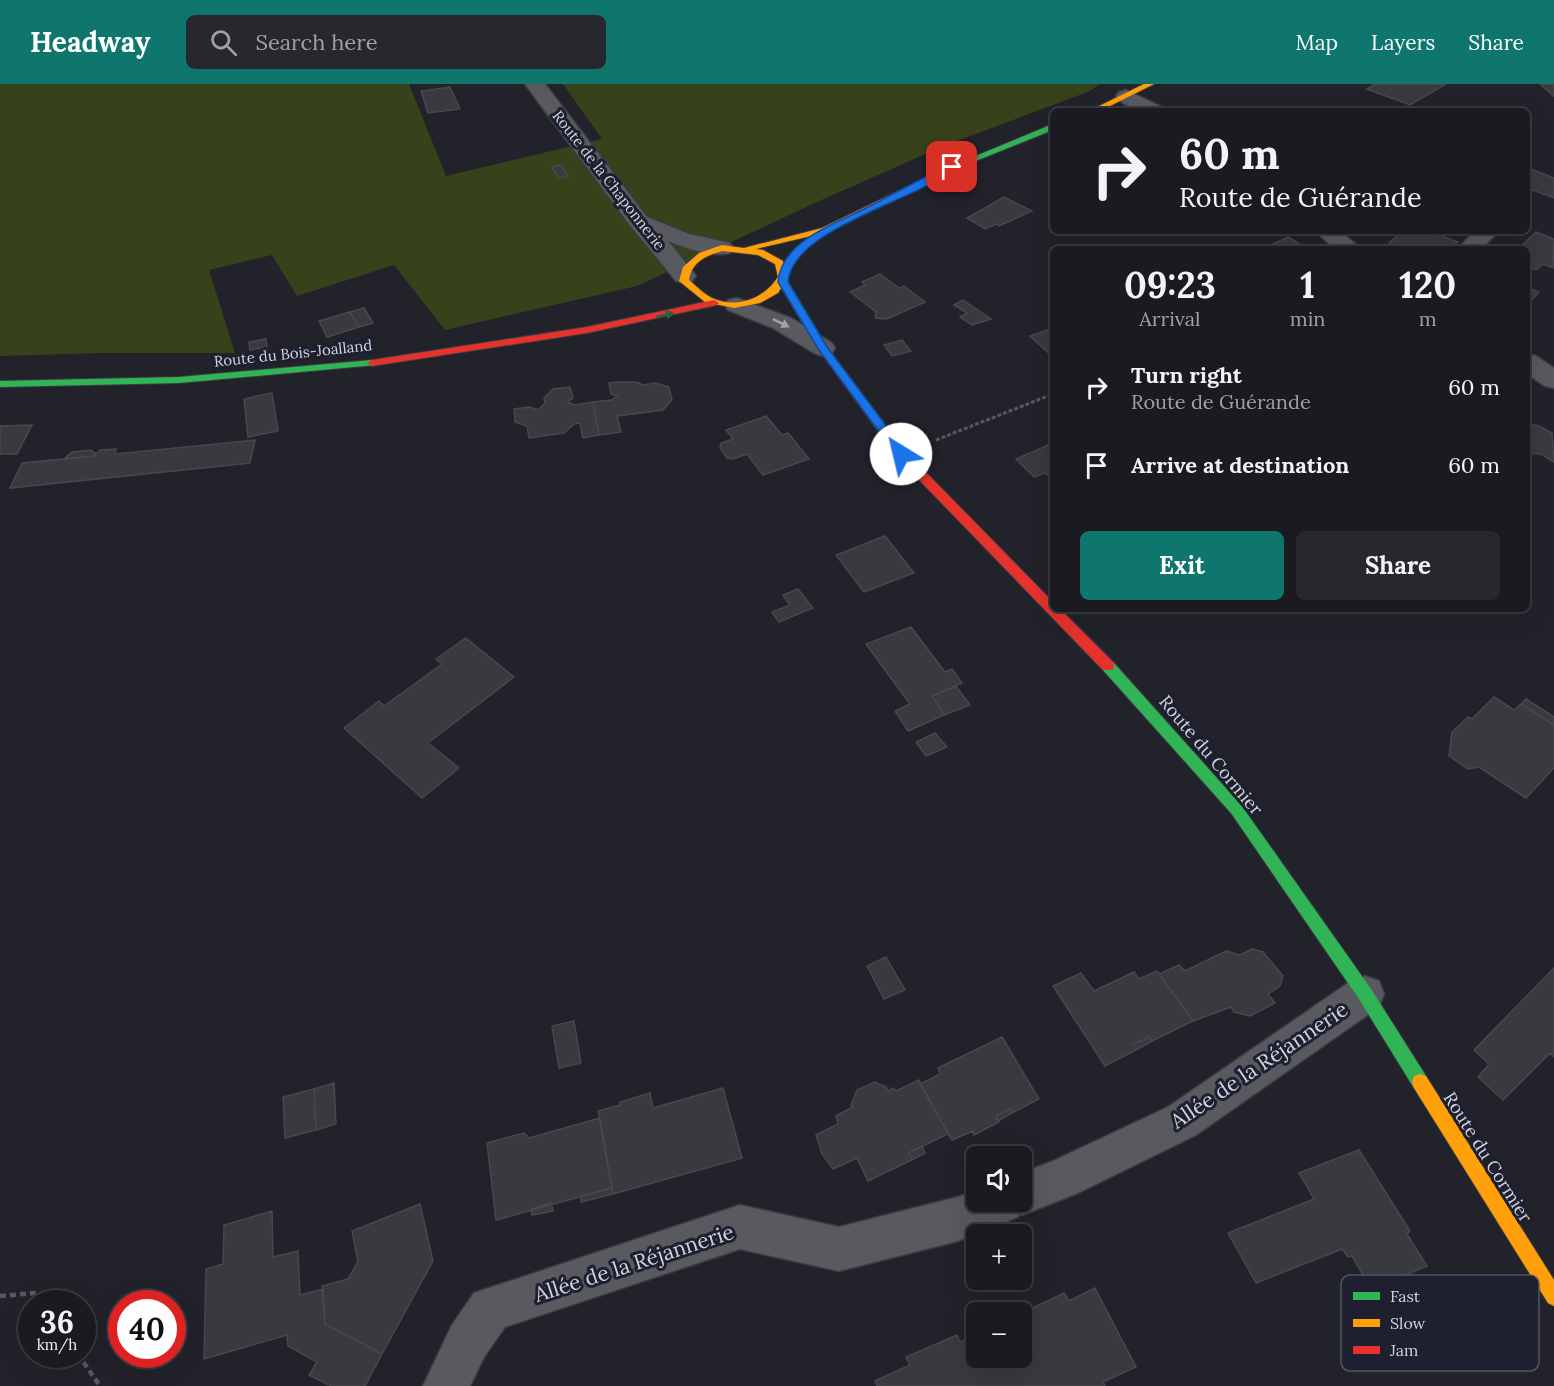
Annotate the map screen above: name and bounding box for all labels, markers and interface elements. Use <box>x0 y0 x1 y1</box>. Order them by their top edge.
search box <box>186 15 606 69</box>
text: Headway <box>30 24 150 60</box>
icon: search <box>207 26 240 59</box>
text: Search here <box>255 28 378 56</box>
text: Map <box>1295 29 1338 56</box>
text: Layers <box>1371 29 1435 56</box>
text: Share <box>1468 29 1524 56</box>
street label: Route de la Chaponnerie <box>549 106 669 254</box>
text: 60 m <box>1179 127 1280 181</box>
icon: right <box>1080 132 1158 210</box>
pin <box>926 141 977 192</box>
icon: arrive <box>935 150 968 183</box>
text: Route de Guérande <box>1179 180 1422 214</box>
text: 09:23 <box>1124 262 1216 308</box>
text: 1 <box>1300 262 1315 308</box>
text: 120 <box>1399 262 1456 308</box>
text: Arrival <box>1139 306 1200 331</box>
text: min <box>1290 306 1325 331</box>
text: m <box>1419 306 1437 331</box>
one-way arrow <box>656 310 675 319</box>
one-way arrow <box>773 319 790 328</box>
street label: Route du Bois-Joalland <box>213 335 373 371</box>
text: Turn right <box>1131 361 1242 389</box>
icon: right <box>1080 371 1113 404</box>
text: 60 m <box>1448 373 1500 401</box>
text: Route de Guérande <box>1131 389 1311 414</box>
position arrow <box>869 422 933 486</box>
icon: arrive <box>1080 449 1113 482</box>
text: Arrive at destination <box>1131 451 1349 479</box>
text: 60 m <box>1448 451 1500 479</box>
button: Exit <box>1080 531 1284 600</box>
button: Share <box>1296 531 1500 600</box>
street label: Route du Cormier <box>1154 690 1268 820</box>
street label: Allée de la Réjannerie <box>1164 996 1353 1135</box>
street label: Route du Cormier <box>1439 1087 1538 1227</box>
map controls <box>966 1146 1032 1368</box>
button: sound <box>966 1146 1032 1212</box>
street label: Allée de la Réjannerie <box>530 1218 737 1308</box>
button: + <box>966 1224 1032 1290</box>
legend <box>1341 1275 1539 1371</box>
text: Fast <box>1390 1286 1421 1306</box>
speed limit sign: 40 <box>108 1290 186 1368</box>
button: − <box>966 1302 1032 1368</box>
text: 36 <box>40 1303 74 1341</box>
text: Slow <box>1390 1313 1426 1333</box>
text: km/h <box>37 1335 77 1354</box>
text: Jam <box>1389 1340 1418 1360</box>

